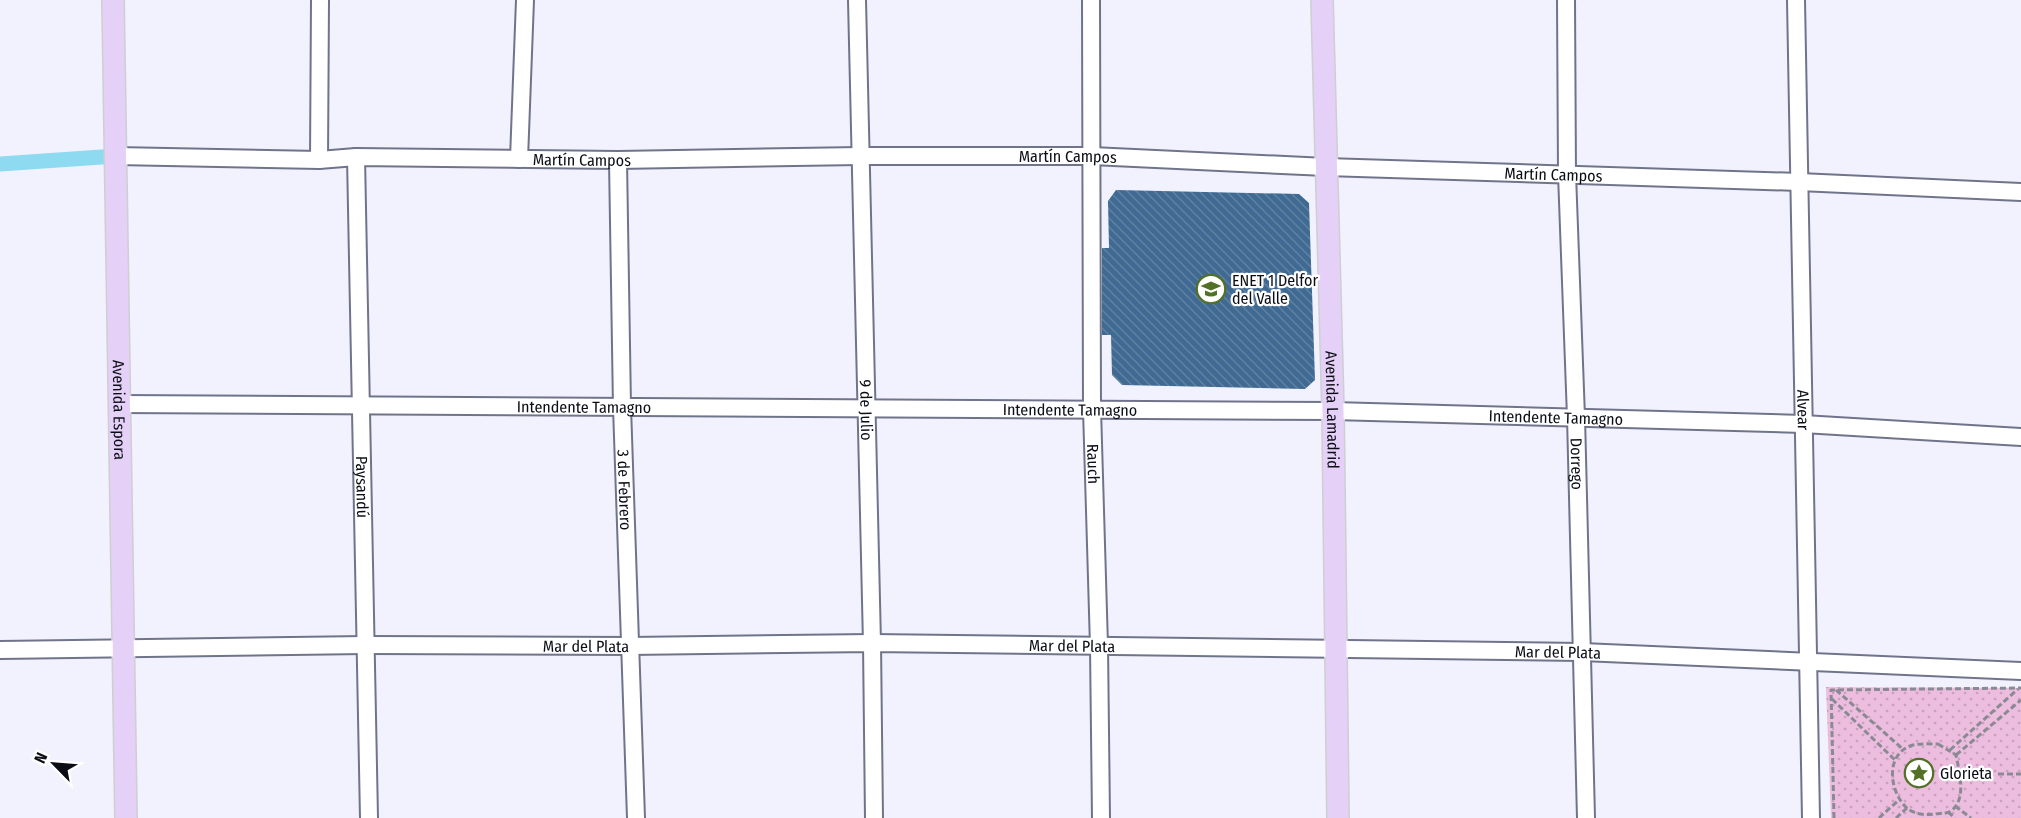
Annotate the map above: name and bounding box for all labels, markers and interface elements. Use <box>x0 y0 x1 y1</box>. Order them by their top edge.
street label: Martín Campos <box>1019 147 1117 167</box>
street label: Martín Campos <box>533 150 631 170</box>
street label: Martín Campos <box>1504 163 1603 185</box>
place label: ENET 1 Delfor del Valle <box>1232 271 1318 308</box>
school or university icon: ENET 1 Delfor del Valle <box>1195 273 1227 305</box>
street label: Avenida Lamadrid <box>1322 351 1343 469</box>
street label: Avenida Espora <box>109 360 130 460</box>
street label: 9 de Julio <box>856 379 877 441</box>
street label: Alvear <box>1794 389 1813 431</box>
street label: Intendente Tamagno <box>517 397 651 417</box>
street label: Intendente Tamagno <box>1003 400 1137 419</box>
street label: Intendente Tamagno <box>1488 406 1623 429</box>
street label: Dorrego <box>1567 438 1587 490</box>
street label: Rauch <box>1084 444 1104 484</box>
street label: 3 de Febrero <box>614 449 636 531</box>
street label: Paysandú <box>352 456 373 518</box>
street label: Mar del Plata <box>1029 635 1115 656</box>
street label: Mar del Plata <box>543 636 629 655</box>
street label: Mar del Plata <box>1515 642 1602 662</box>
north arrow <box>24 734 84 794</box>
text: N <box>30 750 51 766</box>
place icon: Glorieta <box>1903 757 1935 789</box>
place label: Glorieta <box>1940 764 1992 783</box>

